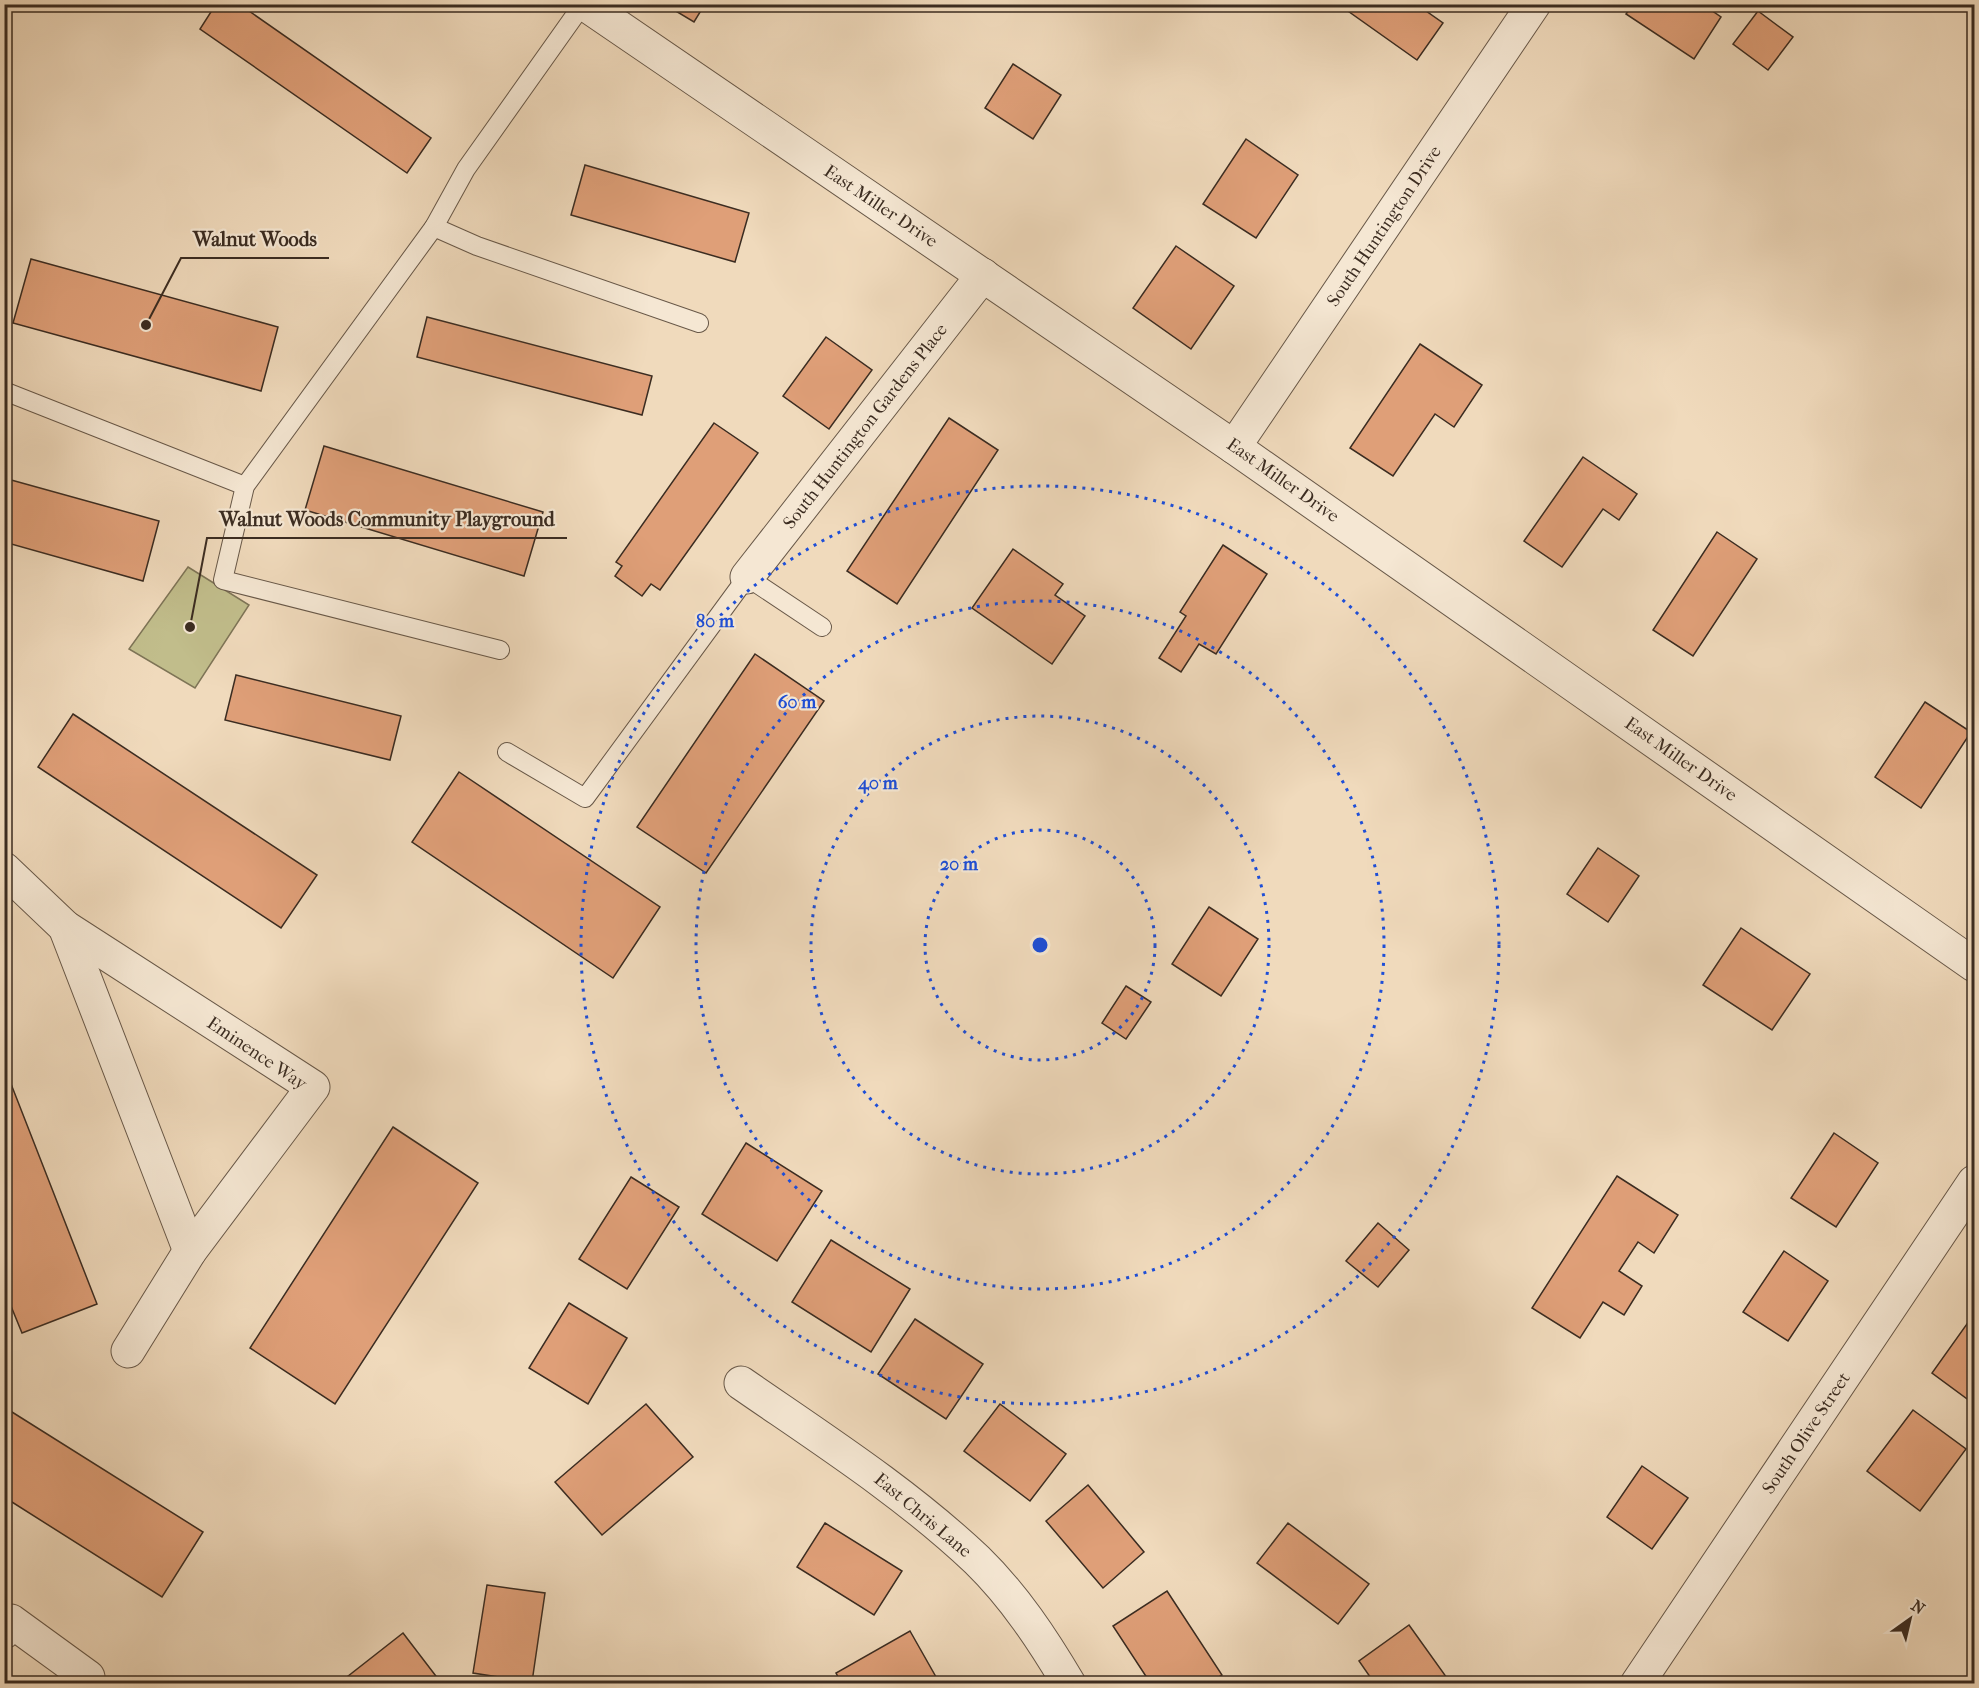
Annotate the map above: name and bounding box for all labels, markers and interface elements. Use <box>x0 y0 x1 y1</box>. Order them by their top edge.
street label: South Huntington Drive <box>1323 142 1446 311</box>
street label: East Miller Drive <box>820 161 941 252</box>
callout: Walnut Woods <box>181 220 329 258</box>
text: Walnut Woods <box>192 228 318 251</box>
street label: South Huntington Gardens Place <box>779 320 952 533</box>
street label: East Miller Drive <box>1223 434 1343 527</box>
callout: Walnut Woods Community Playground <box>207 500 567 538</box>
text: Walnut Woods Community Playground <box>218 508 556 531</box>
text: 80 m <box>696 611 735 632</box>
text: 60 m <box>778 692 817 713</box>
street label: East Miller Drive <box>1621 713 1741 806</box>
text: 40 m <box>857 773 899 794</box>
text: 20 m <box>940 854 979 875</box>
centre of rings <box>1030 935 1050 955</box>
street label: Eminence Way <box>203 1012 312 1095</box>
street label: South Olive Street <box>1758 1368 1855 1498</box>
street label: East Chris Lane <box>870 1469 976 1562</box>
north arrow <box>1880 1589 1940 1649</box>
text: N <box>1908 1596 1929 1619</box>

